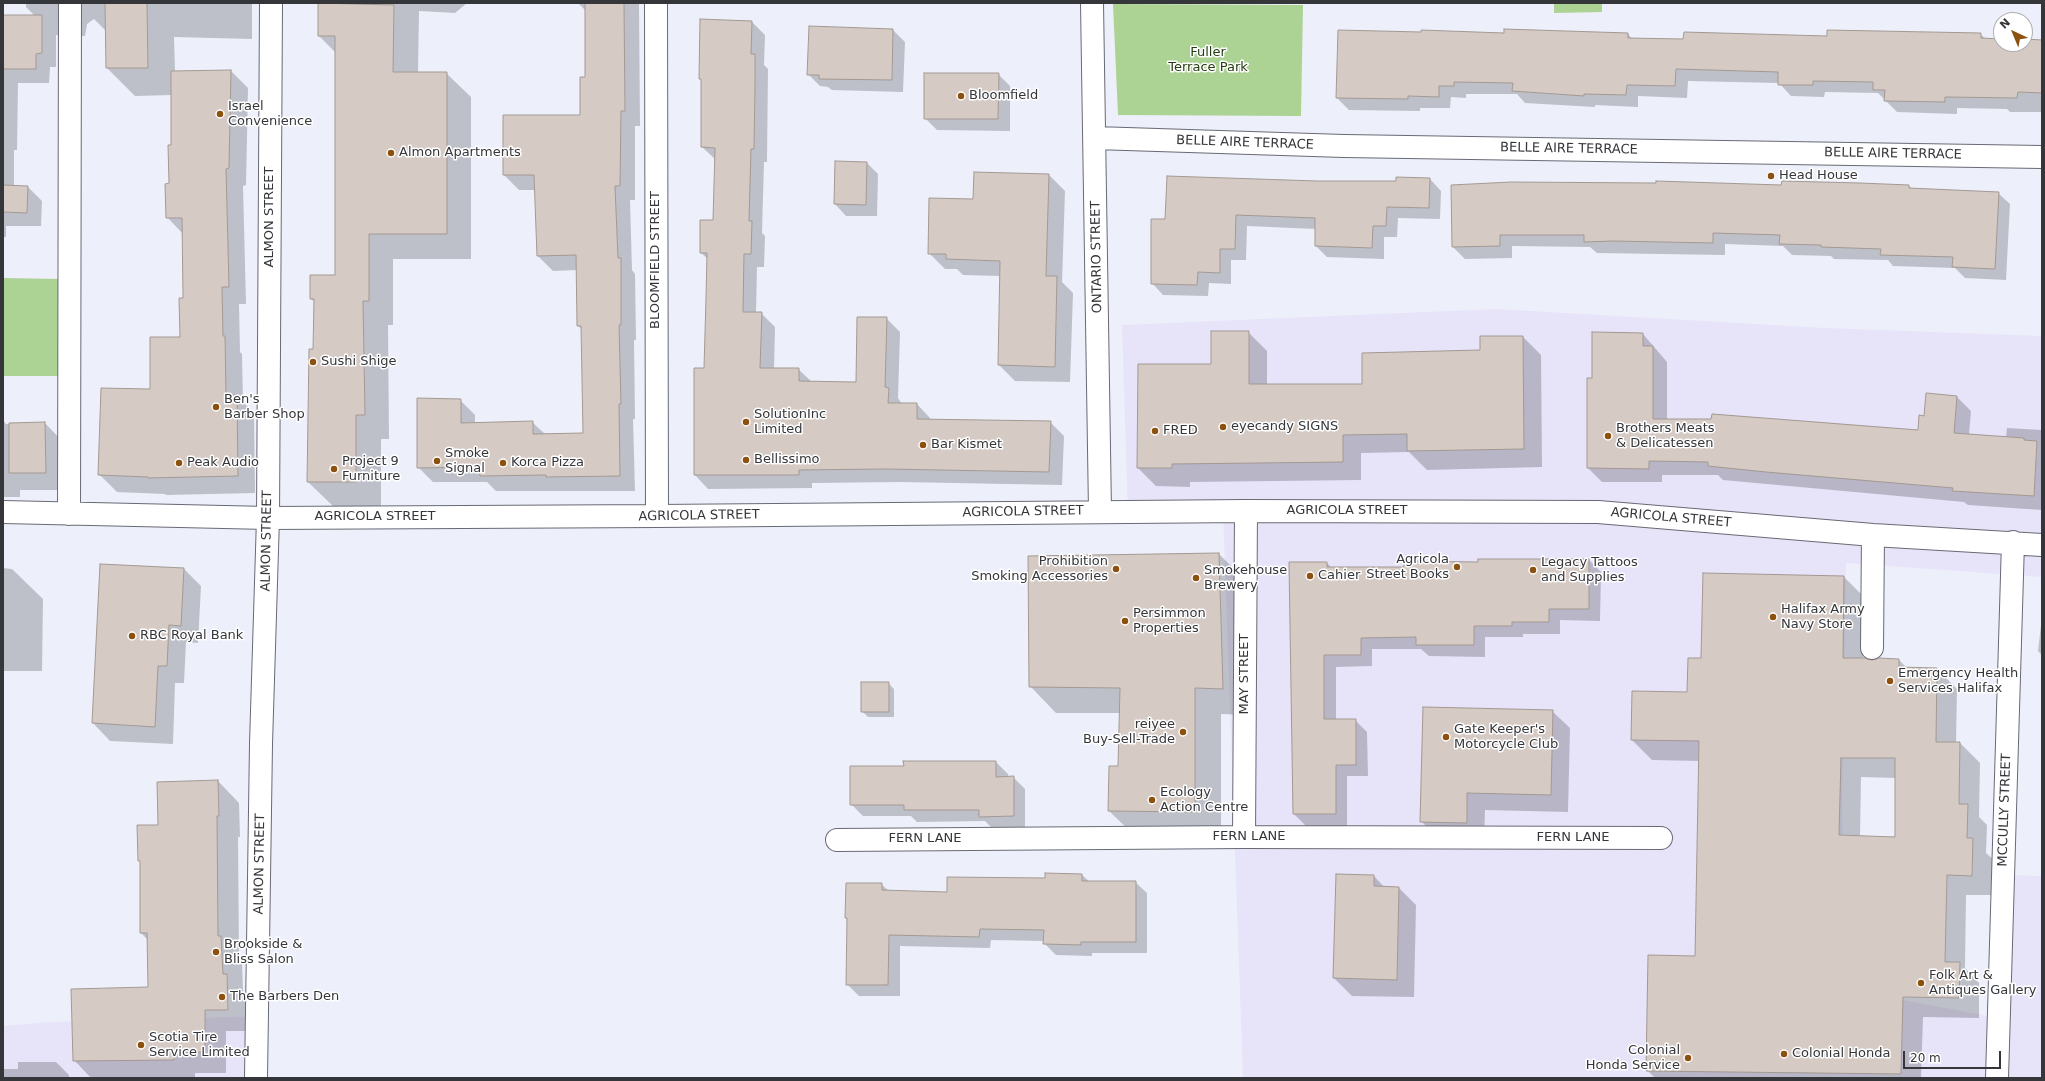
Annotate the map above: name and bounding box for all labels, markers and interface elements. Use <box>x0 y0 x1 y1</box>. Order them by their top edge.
north arrow <box>1993 12 2033 52</box>
text: N <box>1997 16 2013 32</box>
park label: Fuller Terrace Park <box>1168 45 1248 76</box>
place label: Bloomfield <box>969 88 1038 104</box>
marker: Bloomfield <box>956 91 966 101</box>
place label: Israel Convenience <box>228 99 312 130</box>
marker: Israel Convenience <box>215 109 225 119</box>
street label: BELLE AIRE TERRACE <box>1176 133 1314 153</box>
street label: BELLE AIRE TERRACE <box>1500 140 1638 158</box>
place label: Almon Apartments <box>399 145 521 161</box>
street label: BELLE AIRE TERRACE <box>1824 145 1962 163</box>
marker: Almon Apartments <box>386 148 396 158</box>
street label: ALMON STREET <box>262 166 278 268</box>
place label: Head House <box>1779 168 1858 184</box>
marker: Head House <box>1766 171 1776 181</box>
street label: BLOOMFIELD STREET <box>648 191 664 329</box>
street label: ONTARIO STREET <box>1088 201 1106 313</box>
place label: Sushi Shige <box>321 354 397 370</box>
marker: Sushi Shige <box>308 357 318 367</box>
place label: Ben's Barber Shop <box>224 392 305 423</box>
marker: Ben's Barber Shop <box>211 402 221 412</box>
place label: SolutionInc Limited <box>754 407 826 438</box>
marker: SolutionInc Limited <box>741 417 751 427</box>
place label: eyecandy SIGNS <box>1231 419 1338 435</box>
place label: Brothers Meats & Delicatessen <box>1616 421 1715 452</box>
marker: eyecandy SIGNS <box>1218 422 1228 432</box>
place label: FRED <box>1163 423 1198 439</box>
marker: FRED <box>1150 426 1160 436</box>
marker: Brothers Meats & Delicatessen <box>1603 431 1613 441</box>
place label: Bar Kismet <box>931 437 1002 453</box>
marker: Bar Kismet <box>918 440 928 450</box>
place label: Smoke Signal <box>445 446 489 477</box>
place label: Bellissimo <box>754 452 820 468</box>
place label: Project 9 Furniture <box>342 454 400 485</box>
place label: Peak Audio <box>187 455 259 471</box>
place label: Korca Pizza <box>511 455 584 471</box>
marker: Bellissimo <box>741 455 751 465</box>
marker: Smoke Signal <box>432 456 442 466</box>
marker: Peak Audio <box>174 458 184 468</box>
marker: Korca Pizza <box>498 458 508 468</box>
marker: Project 9 Furniture <box>329 464 339 474</box>
street label: ALMON STREET <box>258 490 276 592</box>
street label: AGRICOLA STREET <box>962 503 1084 521</box>
street label: AGRICOLA STREET <box>1286 503 1408 519</box>
street label: AGRICOLA STREET <box>1610 505 1732 531</box>
street label: AGRICOLA STREET <box>638 507 760 525</box>
street label: AGRICOLA STREET <box>314 509 436 525</box>
place label: Agricola Street Books <box>1366 552 1449 583</box>
place label: Prohibition Smoking Accessories <box>971 554 1108 585</box>
place label: Legacy Tattoos and Supplies <box>1541 555 1638 586</box>
marker: Agricola Street Books <box>1452 562 1462 572</box>
place label: Smokehouse Brewery <box>1204 563 1287 594</box>
marker: Prohibition Smoking Accessories <box>1111 564 1121 574</box>
marker: Legacy Tattoos and Supplies <box>1528 565 1538 575</box>
place label: Cahier <box>1318 568 1360 584</box>
marker: Cahier <box>1305 571 1315 581</box>
marker: Smokehouse Brewery <box>1191 573 1201 583</box>
place label: Halifax Army Navy Store <box>1781 602 1865 633</box>
place label: Persimmon Properties <box>1133 606 1206 637</box>
marker: Halifax Army Navy Store <box>1768 612 1778 622</box>
marker: Persimmon Properties <box>1120 616 1130 626</box>
place label: RBC Royal Bank <box>140 628 243 644</box>
marker: RBC Royal Bank <box>127 631 137 641</box>
street label: MAY STREET <box>1237 634 1253 714</box>
place label: Emergency Health Services Halifax <box>1898 666 2018 697</box>
marker: Emergency Health Services Halifax <box>1885 676 1895 686</box>
place label: reiyee Buy-Sell-Trade <box>1083 717 1175 748</box>
place label: Gate Keeper's Motorcycle Club <box>1454 722 1558 753</box>
marker: reiyee Buy-Sell-Trade <box>1178 727 1188 737</box>
marker: Gate Keeper's Motorcycle Club <box>1441 732 1451 742</box>
street label: MCCULLY STREET <box>1995 753 2015 867</box>
place label: Ecology Action Centre <box>1160 785 1248 816</box>
marker: Ecology Action Centre <box>1147 795 1157 805</box>
street label: ALMON STREET <box>251 813 269 915</box>
street label: FERN LANE <box>1213 829 1285 845</box>
street label: FERN LANE <box>1537 830 1609 846</box>
street label: FERN LANE <box>889 831 961 847</box>
place label: Brookside & Bliss Salon <box>224 937 302 968</box>
marker: Brookside & Bliss Salon <box>211 947 221 957</box>
place label: Folk Art & Antiques Gallery <box>1929 968 2037 999</box>
marker: Folk Art & Antiques Gallery <box>1916 978 1926 988</box>
place label: The Barbers Den <box>230 989 339 1005</box>
marker: The Barbers Den <box>217 992 227 1002</box>
place label: Scotia Tire Service Limited <box>149 1030 250 1061</box>
marker: Scotia Tire Service Limited <box>136 1040 146 1050</box>
place label: Colonial Honda Service <box>1586 1043 1680 1074</box>
scale bar <box>1905 1043 2003 1069</box>
place label: Colonial Honda <box>1792 1046 1890 1062</box>
marker: Colonial Honda <box>1779 1049 1789 1059</box>
text: 20 m <box>1910 1051 1941 1065</box>
marker: Colonial Honda Service <box>1683 1053 1693 1063</box>

